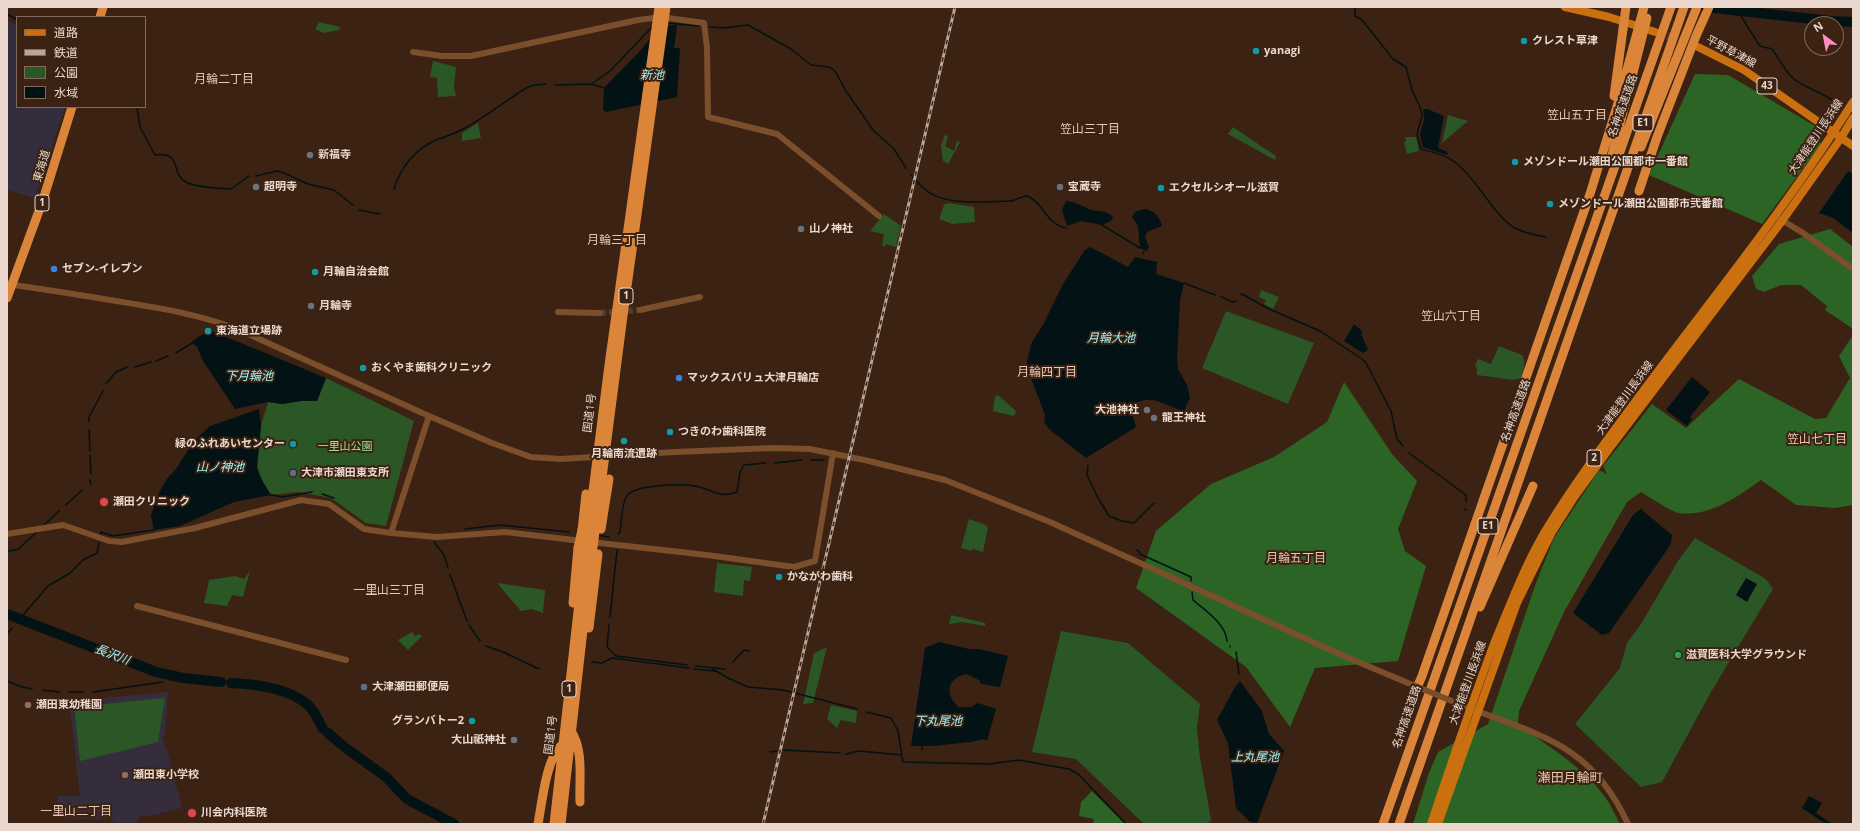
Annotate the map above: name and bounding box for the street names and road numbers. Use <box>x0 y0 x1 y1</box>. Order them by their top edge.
street label: 平野草津線 <box>1704 33 1758 71</box>
street label: 名神高速道路 <box>1606 73 1640 139</box>
road number: 43 <box>1757 78 1777 94</box>
street label: 大津能登川長浜線 <box>1786 97 1846 177</box>
road number: E1 <box>1633 115 1653 131</box>
street label: 東海道 <box>31 148 53 184</box>
road number: 1 <box>35 195 49 211</box>
road number: 1 <box>619 288 633 304</box>
street label: 大津能登川長浜線 <box>1594 359 1656 437</box>
street label: 名神高速道路 <box>1499 378 1533 444</box>
street label: 国道1号 <box>581 393 599 433</box>
road number: 2 <box>1587 450 1601 466</box>
road number: E1 <box>1478 518 1498 534</box>
street label: 大津能登川長浜線 <box>1447 639 1489 727</box>
road number: 1 <box>562 681 576 697</box>
street label: 名神高速道路 <box>1390 684 1424 750</box>
street label: 国道1号 <box>542 715 560 755</box>

